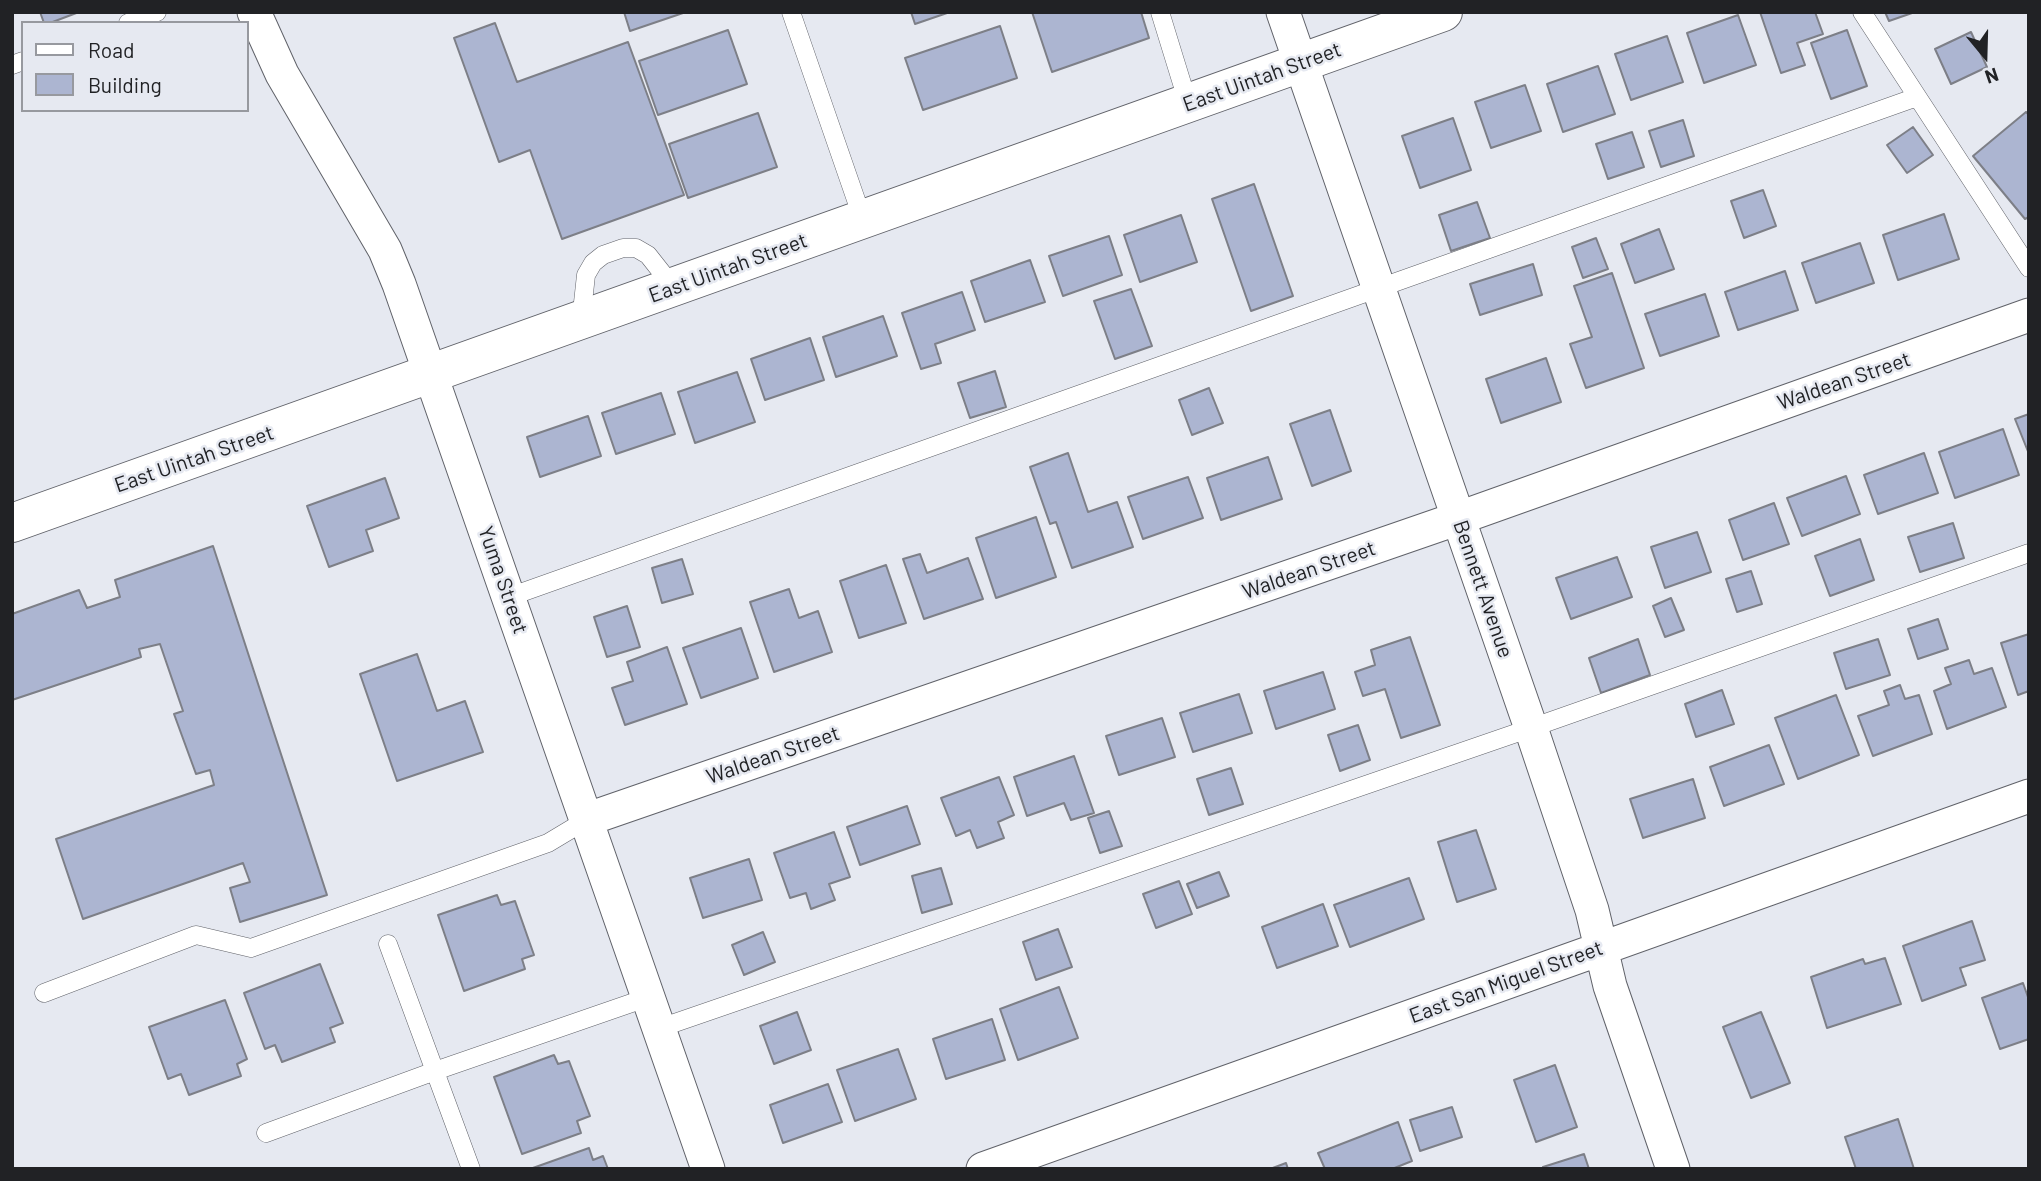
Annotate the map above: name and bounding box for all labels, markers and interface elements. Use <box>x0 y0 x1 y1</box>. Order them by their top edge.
legend <box>21 21 248 112</box>
north arrow <box>1950 21 2020 91</box>
text: Road <box>88 37 134 62</box>
street label: East Uintah Street <box>1179 37 1345 117</box>
text: N <box>1982 63 2002 89</box>
text: Building <box>88 72 162 97</box>
street label: East Uintah Street <box>645 228 811 308</box>
street label: Waldean Street <box>1774 346 1914 416</box>
street label: East Uintah Street <box>111 420 277 498</box>
street label: Bennett Avenue <box>1448 517 1518 661</box>
street label: Yuma Street <box>473 523 533 637</box>
street label: Waldean Street <box>1239 535 1379 605</box>
street label: Waldean Street <box>703 720 843 790</box>
street label: East San Miguel Street <box>1406 935 1606 1029</box>

